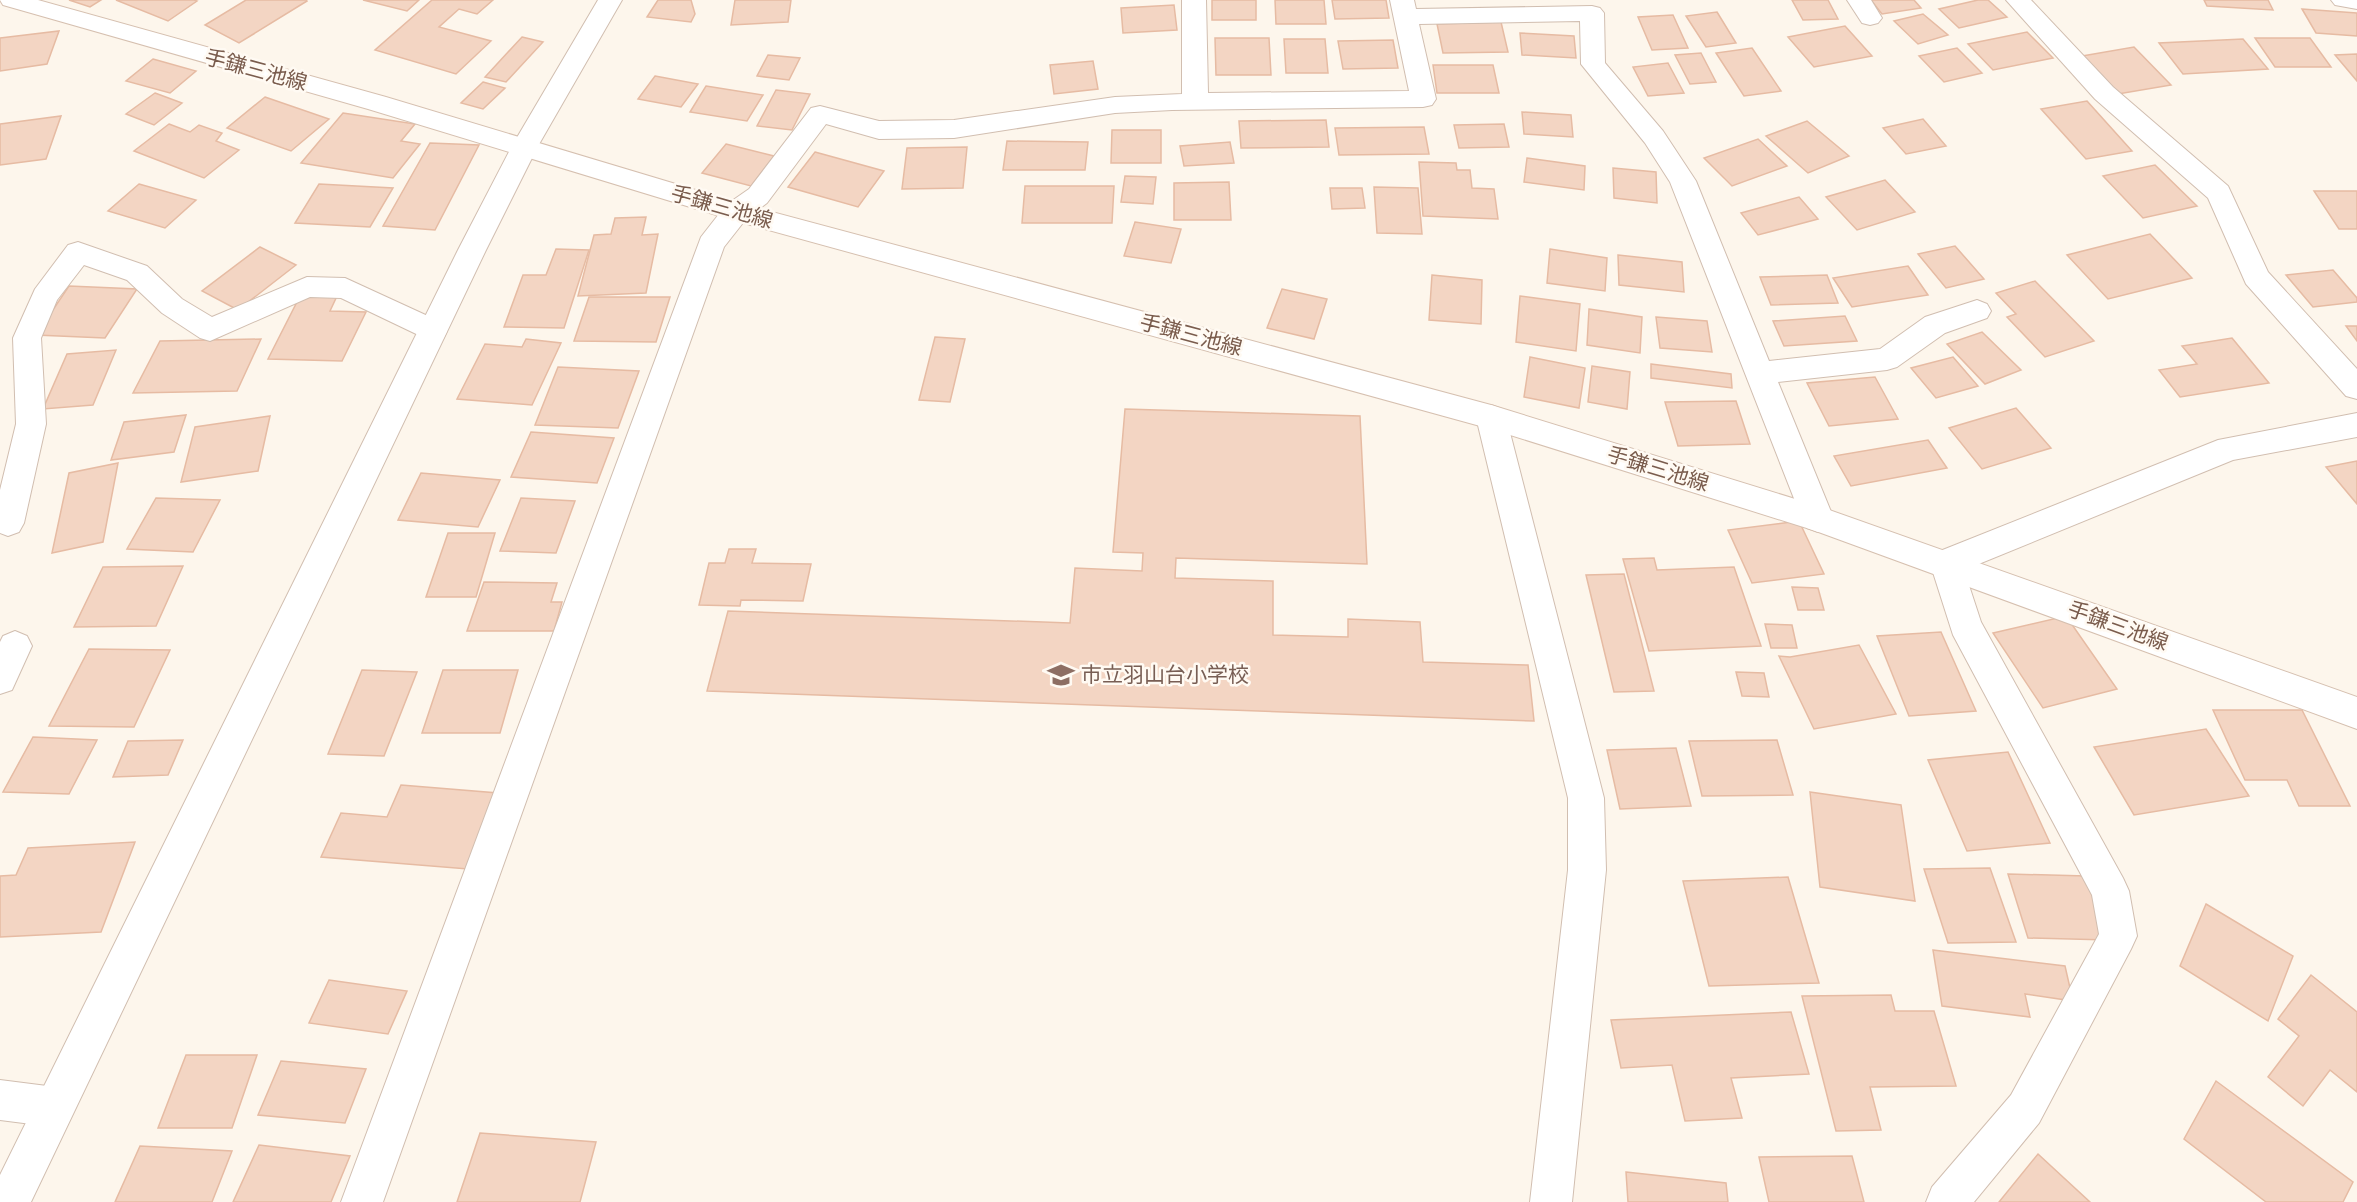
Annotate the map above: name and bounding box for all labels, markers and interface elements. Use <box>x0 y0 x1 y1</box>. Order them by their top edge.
street label: 手鎌三池線 <box>202 42 311 96</box>
street label: 手鎌三池線 <box>668 178 777 234</box>
street label: 手鎌三池線 <box>1137 307 1246 361</box>
street label: 手鎌三池線 <box>1604 439 1713 497</box>
street label: 手鎌三池線 <box>2064 594 2172 656</box>
school or university icon: 市立羽山台小学校 <box>1046 660 1076 690</box>
place label: 市立羽山台小学校 <box>1081 660 1249 688</box>

